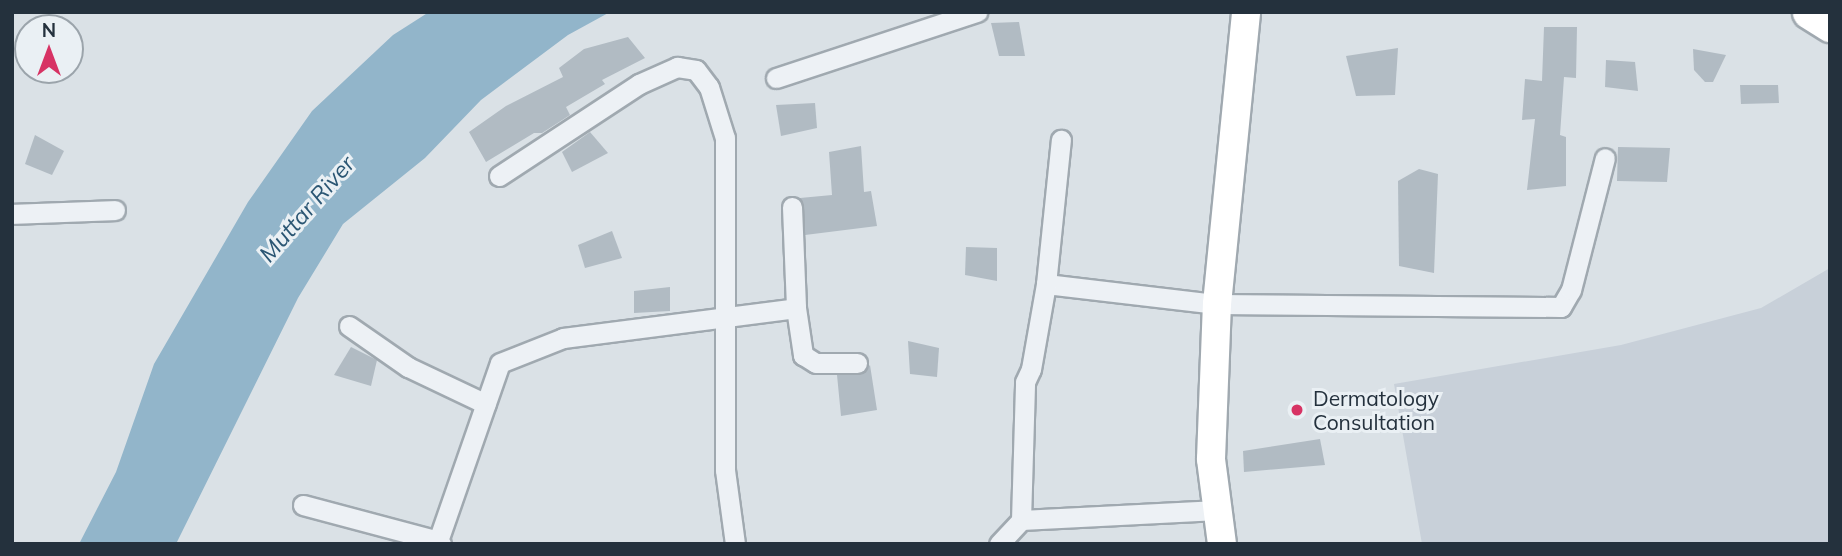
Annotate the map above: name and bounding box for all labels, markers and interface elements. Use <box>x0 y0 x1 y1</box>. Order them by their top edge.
north arrow <box>14 14 84 84</box>
text: N <box>42 18 56 42</box>
water label: Muttar River <box>254 150 360 268</box>
place label: Dermatology Consultation <box>1313 385 1439 435</box>
marker: Dermatology Consultation <box>1287 400 1307 420</box>

